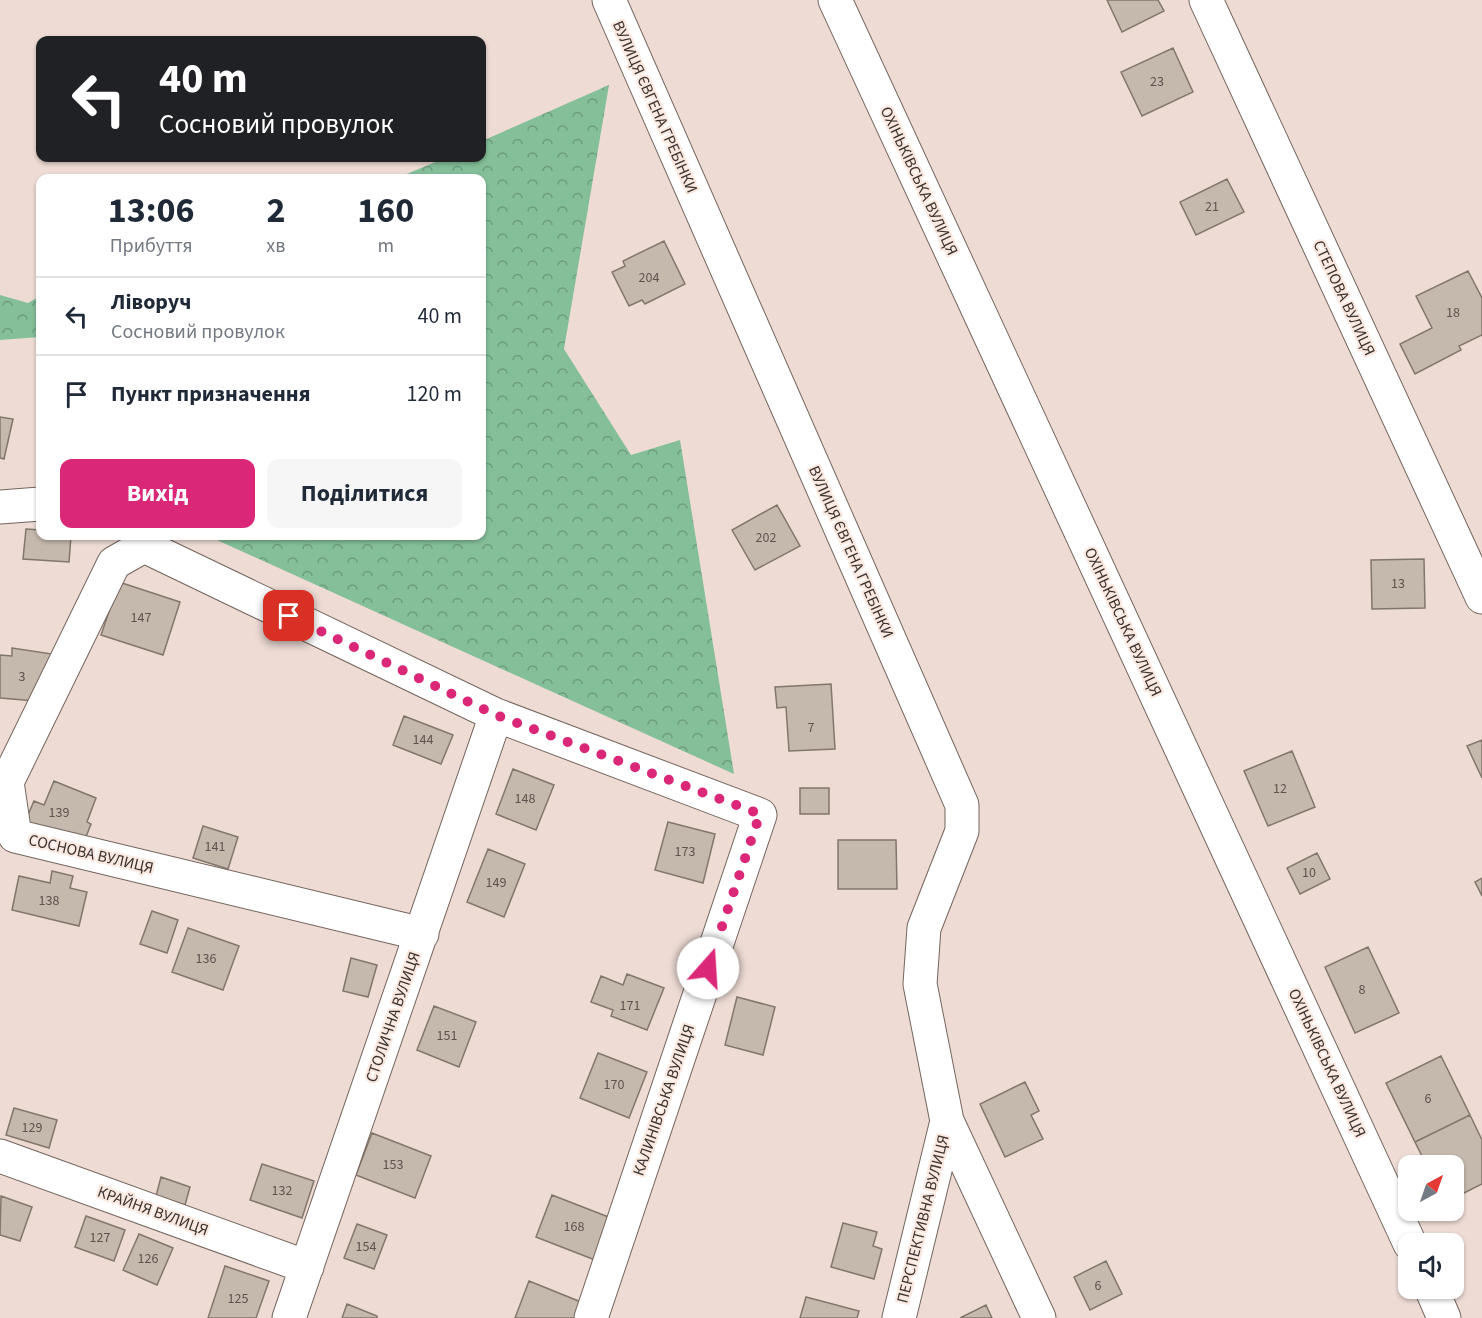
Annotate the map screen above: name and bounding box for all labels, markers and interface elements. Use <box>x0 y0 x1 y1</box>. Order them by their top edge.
street label: ВУЛИЦЯ ЄВГЕНА ГРЕБІНКИ <box>607 17 703 197</box>
text: 40 m <box>159 49 248 109</box>
icon: left <box>60 60 138 138</box>
house number: 23 <box>1150 72 1164 92</box>
street label: ОХІНЬКІВСЬКА ВУЛИЦЯ <box>875 103 963 259</box>
text: Сосновий провулок <box>159 105 394 144</box>
text: 13:06 <box>108 185 195 236</box>
text: 2 <box>266 185 285 236</box>
text: 160 <box>357 185 414 236</box>
house number: 21 <box>1205 197 1219 217</box>
text: Прибуття <box>110 232 193 260</box>
text: хв <box>266 232 285 260</box>
text: m <box>377 232 394 260</box>
street label: СТЕПОВА ВУЛИЦЯ <box>1308 237 1380 359</box>
house number: 204 <box>639 268 659 288</box>
text: Ліворуч <box>111 286 191 318</box>
icon: left <box>60 300 93 333</box>
text: 40 m <box>417 300 462 332</box>
house number: 18 <box>1446 303 1460 323</box>
text: Сосновий провулок <box>111 318 285 346</box>
icon: arrive <box>60 378 93 411</box>
text: Пункт призначення <box>111 378 311 410</box>
text: 120 m <box>407 378 462 410</box>
button: Вихід <box>60 459 255 528</box>
button: Поділитися <box>267 459 462 528</box>
street label: ВУЛИЦЯ ЄВГЕНА ГРЕБІНКИ <box>803 462 899 642</box>
house number: 202 <box>756 528 776 548</box>
street label: ОХІНЬКІВСЬКА ВУЛИЦЯ <box>1079 544 1167 700</box>
house number: 13 <box>1391 574 1405 594</box>
pin <box>263 590 314 641</box>
icon: arrive <box>272 599 305 632</box>
house number: 147 <box>131 608 151 628</box>
house number: 3 <box>19 667 26 687</box>
house number: 7 <box>808 718 815 738</box>
house number: 144 <box>413 730 433 750</box>
house number: 12 <box>1273 779 1287 799</box>
house number: 148 <box>515 789 535 809</box>
house number: 139 <box>49 803 69 823</box>
street label: СОСНОВА ВУЛИЦЯ <box>26 829 156 879</box>
house number: 141 <box>205 837 225 857</box>
house number: 173 <box>675 842 695 862</box>
house number: 10 <box>1302 863 1316 883</box>
house number: 149 <box>486 873 506 893</box>
house number: 138 <box>39 891 59 911</box>
position arrow <box>676 936 740 1000</box>
house number: 136 <box>196 949 216 969</box>
street label: СТОЛИЧНА ВУЛИЦЯ <box>360 949 426 1085</box>
house number: 8 <box>1359 980 1366 1000</box>
street label: ОХІНЬКІВСЬКА ВУЛИЦЯ <box>1283 985 1371 1141</box>
house number: 171 <box>620 996 640 1016</box>
street label: КАЛИНІВСЬКА ВУЛИЦЯ <box>628 1021 700 1179</box>
house number: 151 <box>437 1026 457 1046</box>
house number: 170 <box>604 1075 624 1095</box>
house number: 6 <box>1425 1089 1432 1109</box>
house number: 129 <box>22 1118 42 1138</box>
street label: ПЕРСПЕКТИВНА ВУЛИЦЯ <box>891 1133 955 1305</box>
house number: 153 <box>383 1155 403 1175</box>
north arrow <box>1398 1155 1464 1221</box>
map controls <box>1398 1155 1464 1299</box>
street label: КРАЙНЯ ВУЛИЦЯ <box>95 1181 211 1241</box>
house number: 132 <box>272 1181 292 1201</box>
house number: 168 <box>564 1217 584 1237</box>
house number: 127 <box>90 1228 110 1248</box>
button: sound <box>1398 1233 1464 1299</box>
house number: 154 <box>356 1237 376 1257</box>
house number: 126 <box>138 1249 158 1269</box>
house number: 6 <box>1095 1276 1102 1296</box>
house number: 125 <box>228 1289 248 1309</box>

